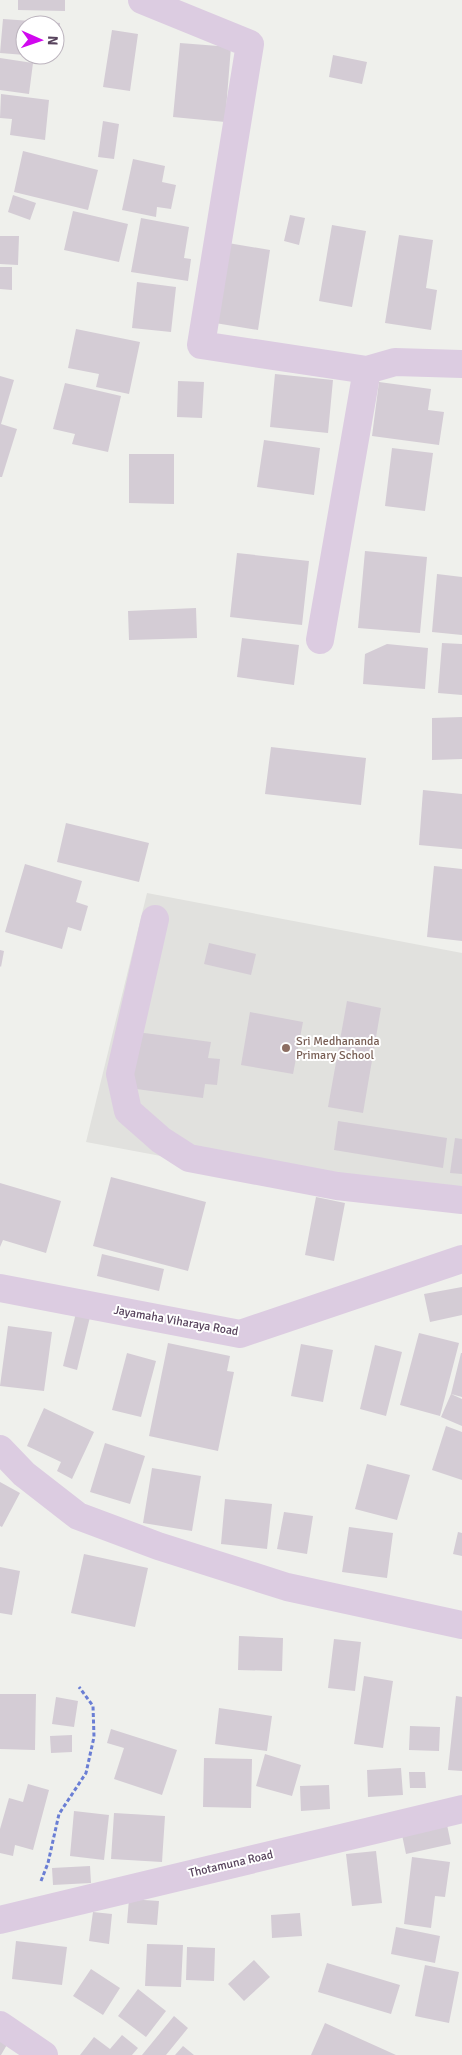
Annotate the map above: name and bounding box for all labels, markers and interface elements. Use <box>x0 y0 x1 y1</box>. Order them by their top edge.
north arrow <box>15 15 65 65</box>
text: N <box>44 35 61 46</box>
place label: Sri Medhananda Primary School <box>296 1034 379 1063</box>
marker: Sri Medhananda Primary School <box>280 1042 292 1054</box>
street label: Jayamaha Viharaya Road <box>112 1303 240 1339</box>
street label: Thotamuna Road <box>187 1847 275 1881</box>

